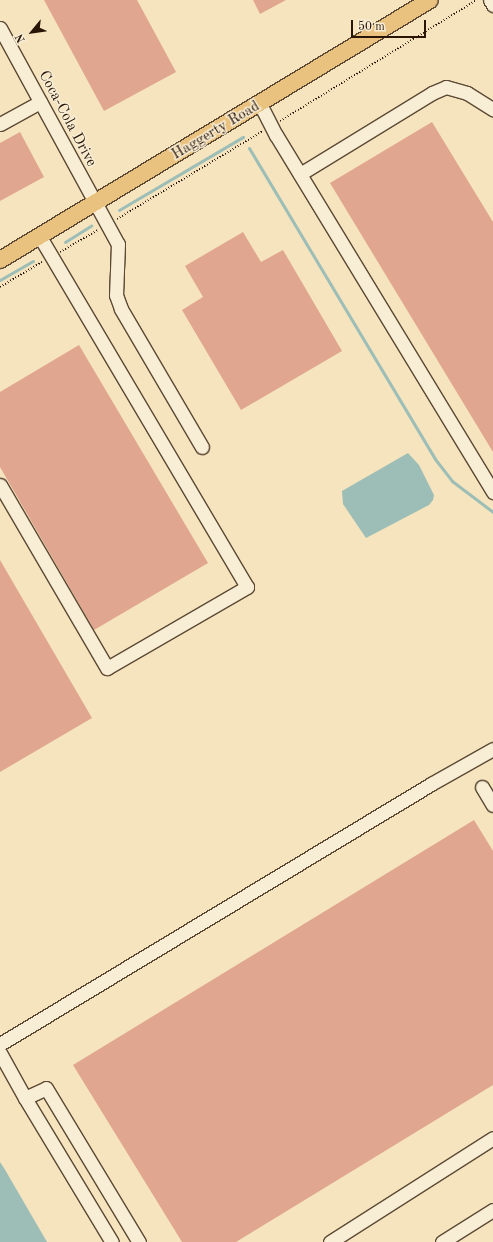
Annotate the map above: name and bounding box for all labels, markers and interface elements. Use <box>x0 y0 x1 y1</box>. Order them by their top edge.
north arrow <box>12 12 52 52</box>
scale bar <box>353 12 428 38</box>
text: 50 m <box>358 21 385 33</box>
text: N <box>14 32 28 44</box>
street label: Coca-Cola Drive <box>34 68 100 170</box>
street label: Haggerty Road <box>169 98 263 164</box>

